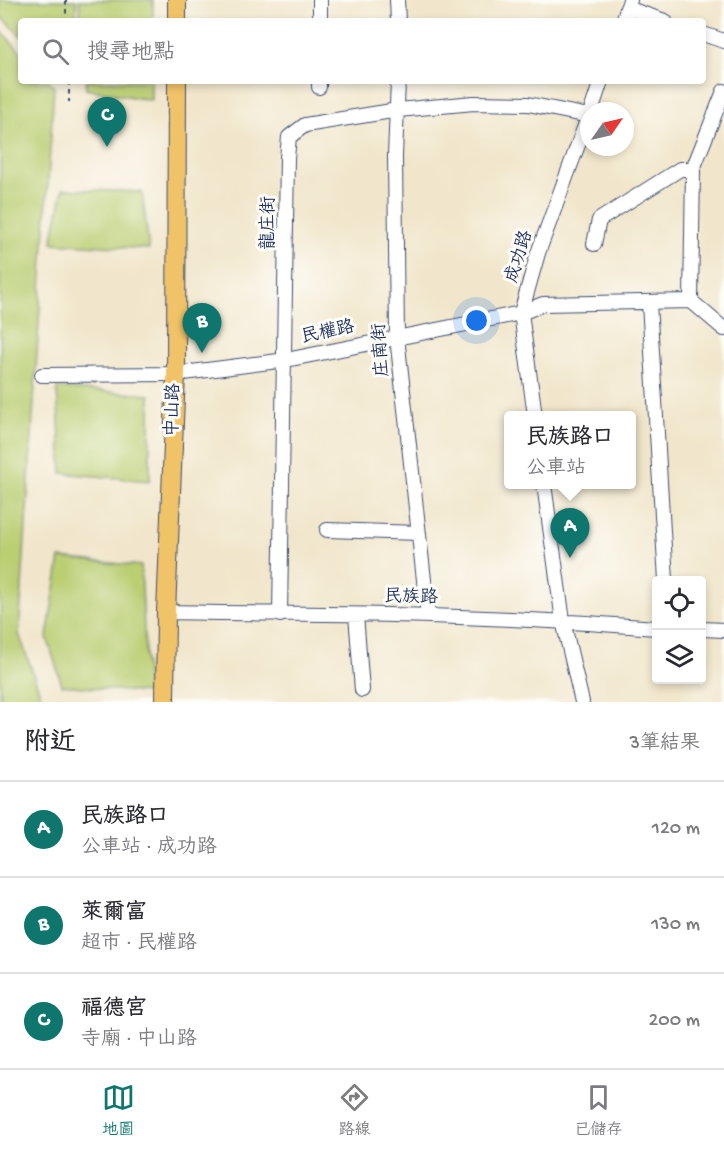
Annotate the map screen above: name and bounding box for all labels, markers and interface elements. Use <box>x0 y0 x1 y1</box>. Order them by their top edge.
search box <box>18 18 706 84</box>
icon: search <box>39 35 72 68</box>
text: 搜尋地點 <box>87 41 175 67</box>
pin: C <box>88 98 126 147</box>
north arrow <box>580 102 634 156</box>
street label: 龍庄街 <box>258 196 280 250</box>
street label: 成功路 <box>501 228 538 286</box>
pin: B <box>182 304 222 353</box>
your location <box>462 306 491 335</box>
street label: 民權路 <box>299 316 357 349</box>
street label: 庄南街 <box>369 322 394 378</box>
street label: 中山路 <box>162 383 185 437</box>
popup <box>504 411 636 489</box>
text: 民族路口 <box>526 426 614 452</box>
text: 公車站 <box>526 458 586 481</box>
pin: A <box>550 508 590 558</box>
map controls <box>652 576 706 684</box>
button: locate <box>652 576 706 630</box>
street label: 民族路 <box>384 586 438 609</box>
button: layers <box>652 630 706 684</box>
text: 附近 <box>24 729 76 760</box>
text: 3筆結果 <box>630 733 700 756</box>
text: 民族路口 <box>81 805 169 831</box>
text: A <box>38 818 49 841</box>
text: 120 m <box>652 818 700 841</box>
text: 公車站 · 成功路 <box>81 837 217 860</box>
text: 萊爾富 <box>81 901 147 927</box>
text: B <box>38 914 49 937</box>
text: 130 m <box>651 914 700 937</box>
text: 超市 · 民權路 <box>81 933 197 956</box>
text: 福德宮 <box>81 997 147 1023</box>
text: C <box>38 1010 49 1033</box>
text: 200 m <box>649 1010 700 1033</box>
text: 寺廟 · 中山路 <box>81 1029 197 1052</box>
tab: 地圖 <box>102 1081 135 1141</box>
tab: 路線 <box>338 1081 371 1141</box>
tab: 已儲存 <box>574 1081 622 1141</box>

